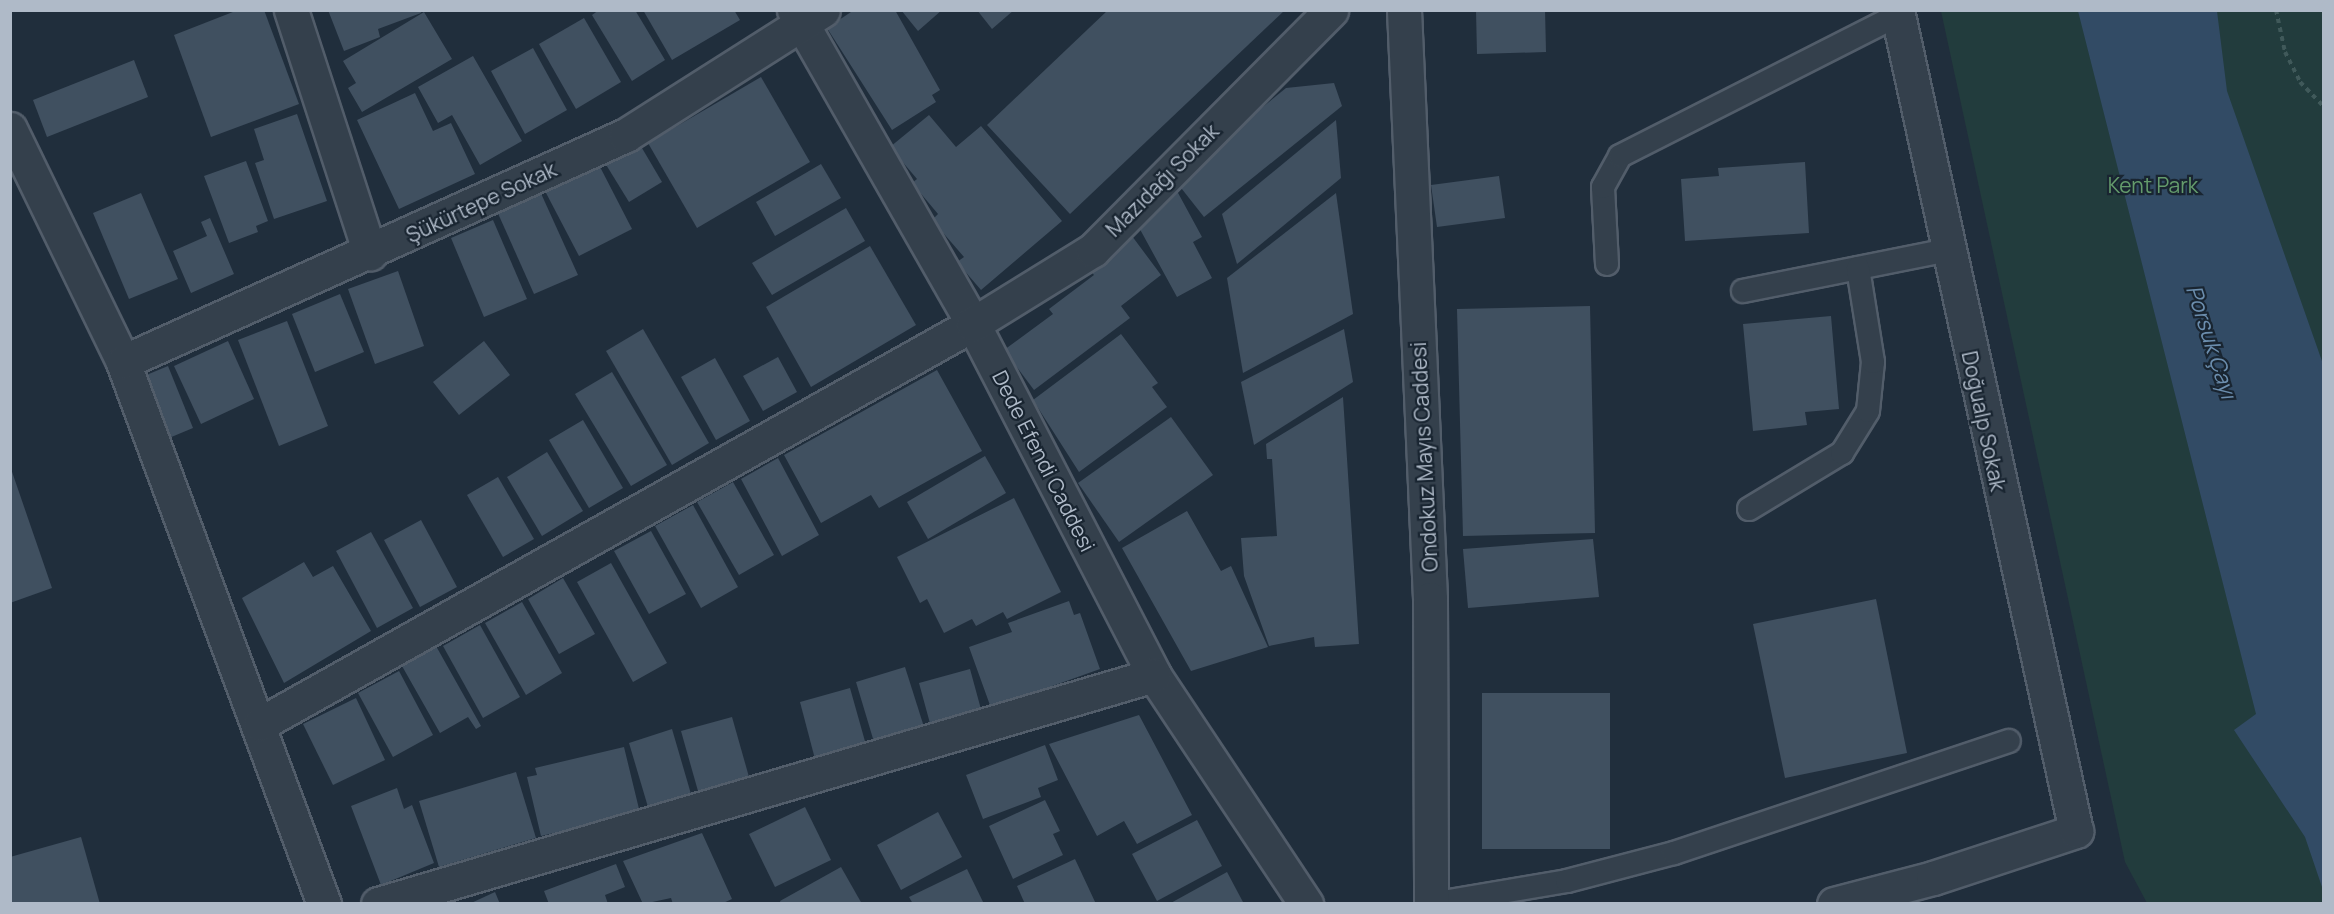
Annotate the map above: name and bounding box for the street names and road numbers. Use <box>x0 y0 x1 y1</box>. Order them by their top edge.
street label: Mazıdağı Sokak <box>1100 118 1224 242</box>
street label: Şükürtepe Sokak <box>402 156 560 248</box>
street label: Ondokuz Mayıs Caddesi <box>1405 341 1443 573</box>
street label: Doğualp Sokak <box>1957 349 2011 493</box>
street label: Dede Efendi Caddesi <box>987 366 1101 556</box>

